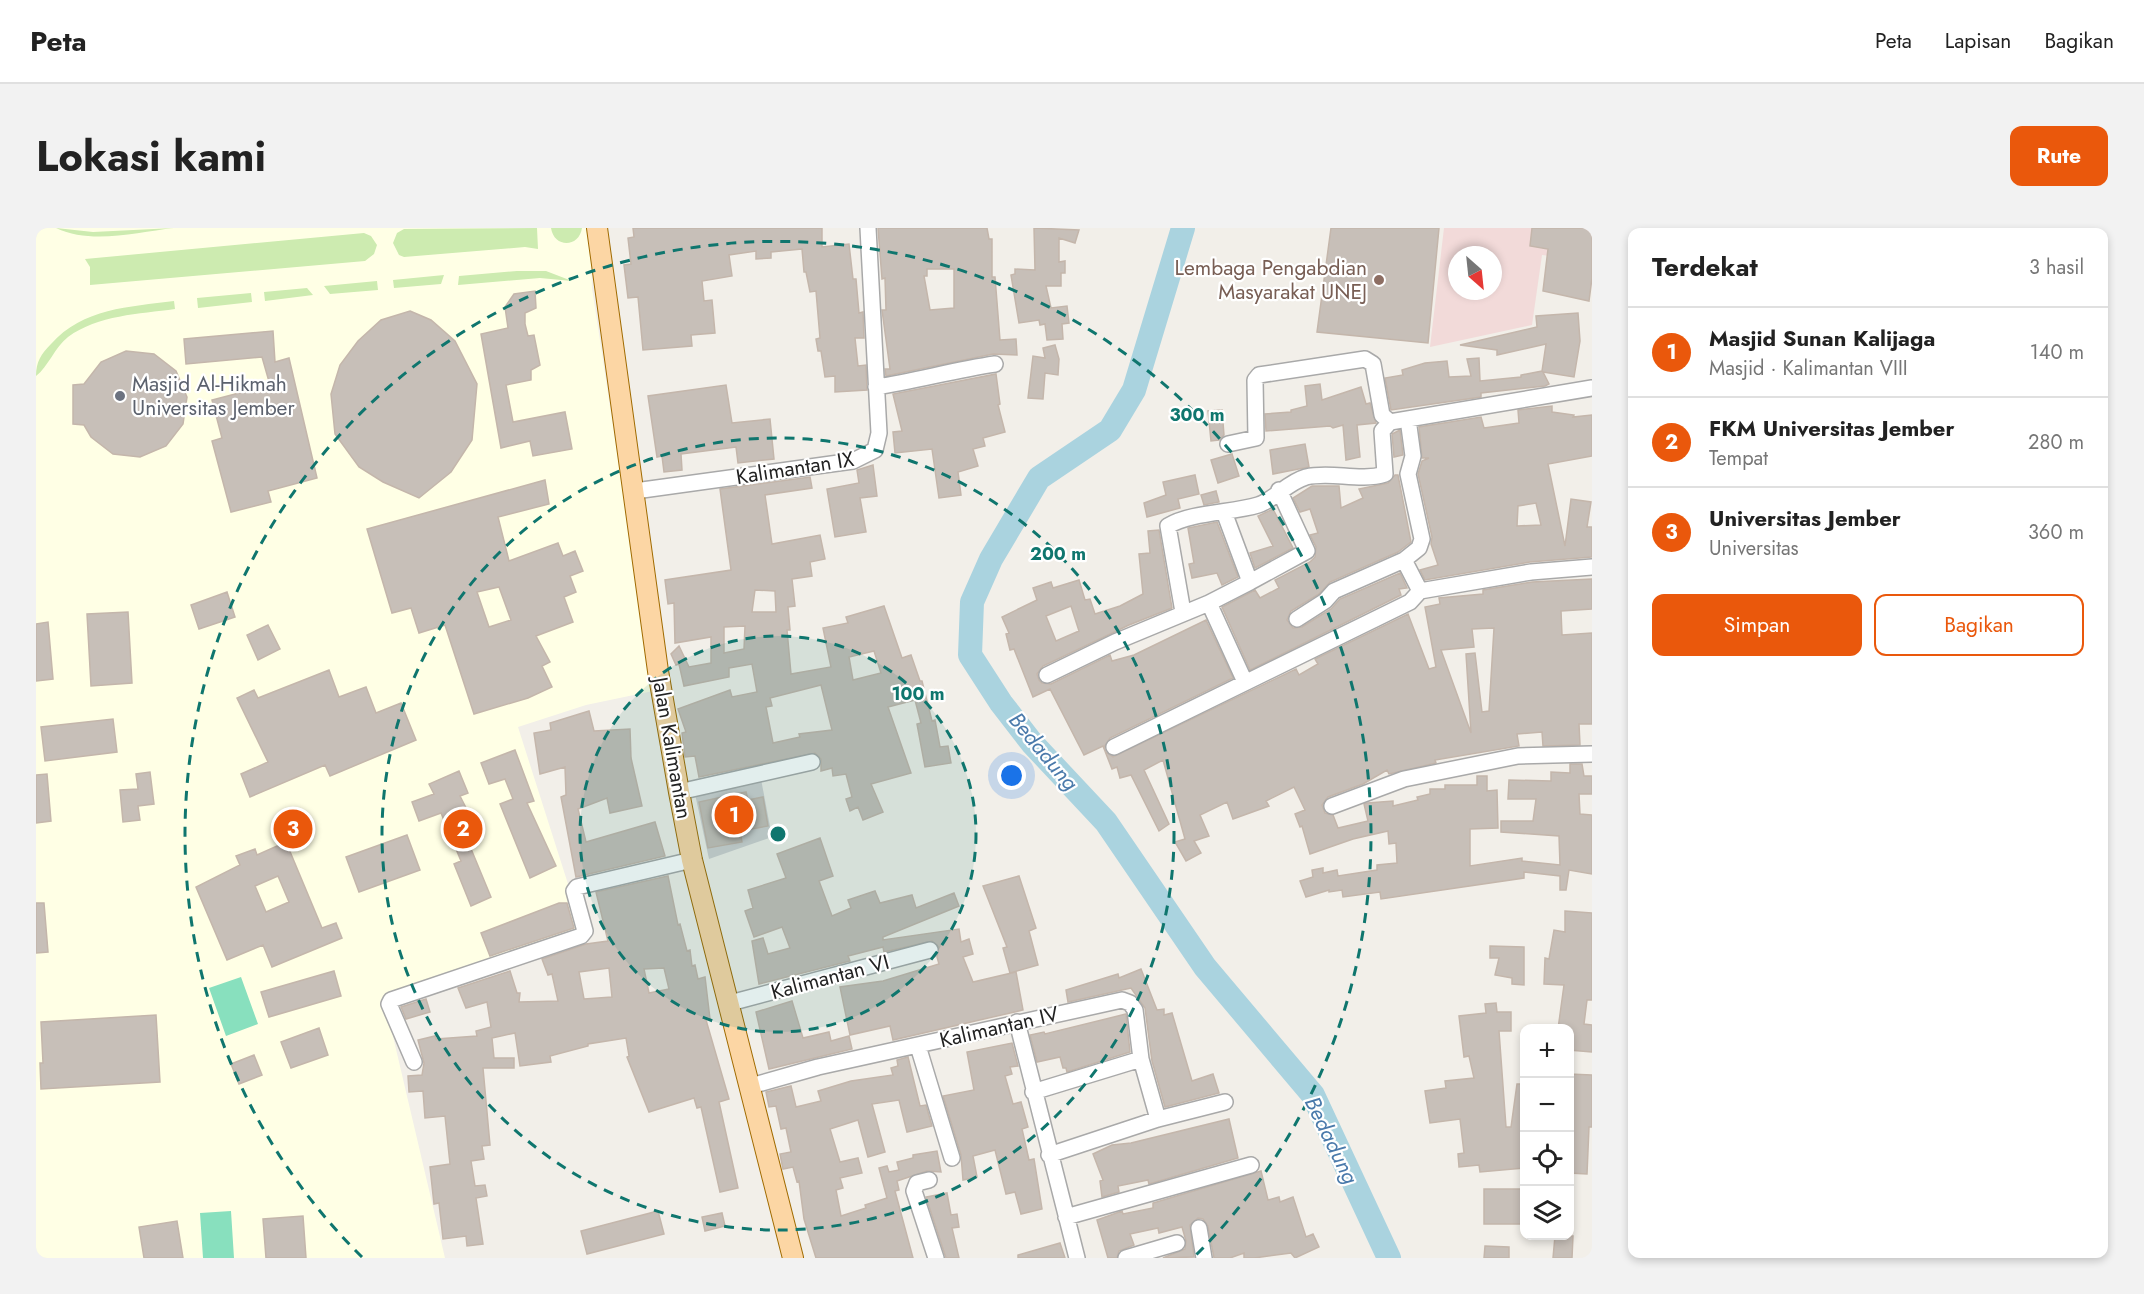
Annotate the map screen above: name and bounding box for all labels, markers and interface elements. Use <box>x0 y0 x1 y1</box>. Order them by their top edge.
text: Peta <box>30 21 87 62</box>
text: Peta <box>1875 26 1912 56</box>
text: Lapisan <box>1945 26 2011 56</box>
text: Bagikan <box>2044 26 2114 56</box>
text: Lokasi kami <box>36 126 266 187</box>
button: Rute <box>2010 126 2108 186</box>
north arrow <box>1448 246 1502 300</box>
text: Terdekat <box>1652 248 1758 286</box>
place label: Lembaga Pengabdian Masyarakat UNEJ <box>1175 253 1367 307</box>
text: 3 hasil <box>2029 253 2084 282</box>
marker: Lembaga Pengabdian Masyarakat UNEJ <box>1372 273 1386 287</box>
text: Masjid Sunan Kalijaga <box>1709 322 1935 354</box>
text: 1 <box>1666 338 1677 367</box>
text: 140 m <box>2030 338 2084 367</box>
text: Masjid · Kalimantan VIII <box>1709 354 1908 383</box>
place label: Masjid Al-Hikmah Universitas Jember <box>132 369 295 423</box>
marker: Masjid Al-Hikmah Universitas Jember <box>113 389 127 403</box>
text: 300 m <box>1169 402 1225 428</box>
text: FKM Universitas Jember <box>1709 412 1955 444</box>
text: 2 <box>1665 428 1678 457</box>
text: 280 m <box>2028 428 2084 457</box>
street label: Kalimantan IX <box>734 444 856 492</box>
text: Tempat <box>1709 444 1768 473</box>
text: Universitas Jember <box>1709 502 1901 534</box>
text: 3 <box>1665 518 1678 547</box>
text: 360 m <box>2028 518 2084 547</box>
text: Universitas <box>1709 534 1799 563</box>
text: 200 m <box>1030 541 1086 567</box>
button: Simpan <box>1652 594 1862 656</box>
button: Bagikan <box>1874 594 2084 656</box>
street label: Jalan Kalimantan <box>644 672 699 821</box>
text: 100 m <box>891 681 945 707</box>
water label: Bedadung <box>1002 705 1086 797</box>
your location <box>997 761 1026 790</box>
pin: 1 <box>714 792 754 838</box>
pin: 3 <box>274 806 312 852</box>
pin: 2 <box>444 806 482 852</box>
centre of rings <box>768 824 788 844</box>
street label: Kalimantan VI <box>768 947 892 1007</box>
street label: Kalimantan IV <box>937 999 1062 1055</box>
map controls <box>1520 1024 1574 1240</box>
button: + <box>1520 1024 1574 1078</box>
button: − <box>1520 1078 1574 1132</box>
water label: Bedadung <box>1297 1091 1367 1189</box>
button: locate <box>1520 1132 1574 1186</box>
button: layers <box>1520 1186 1574 1240</box>

